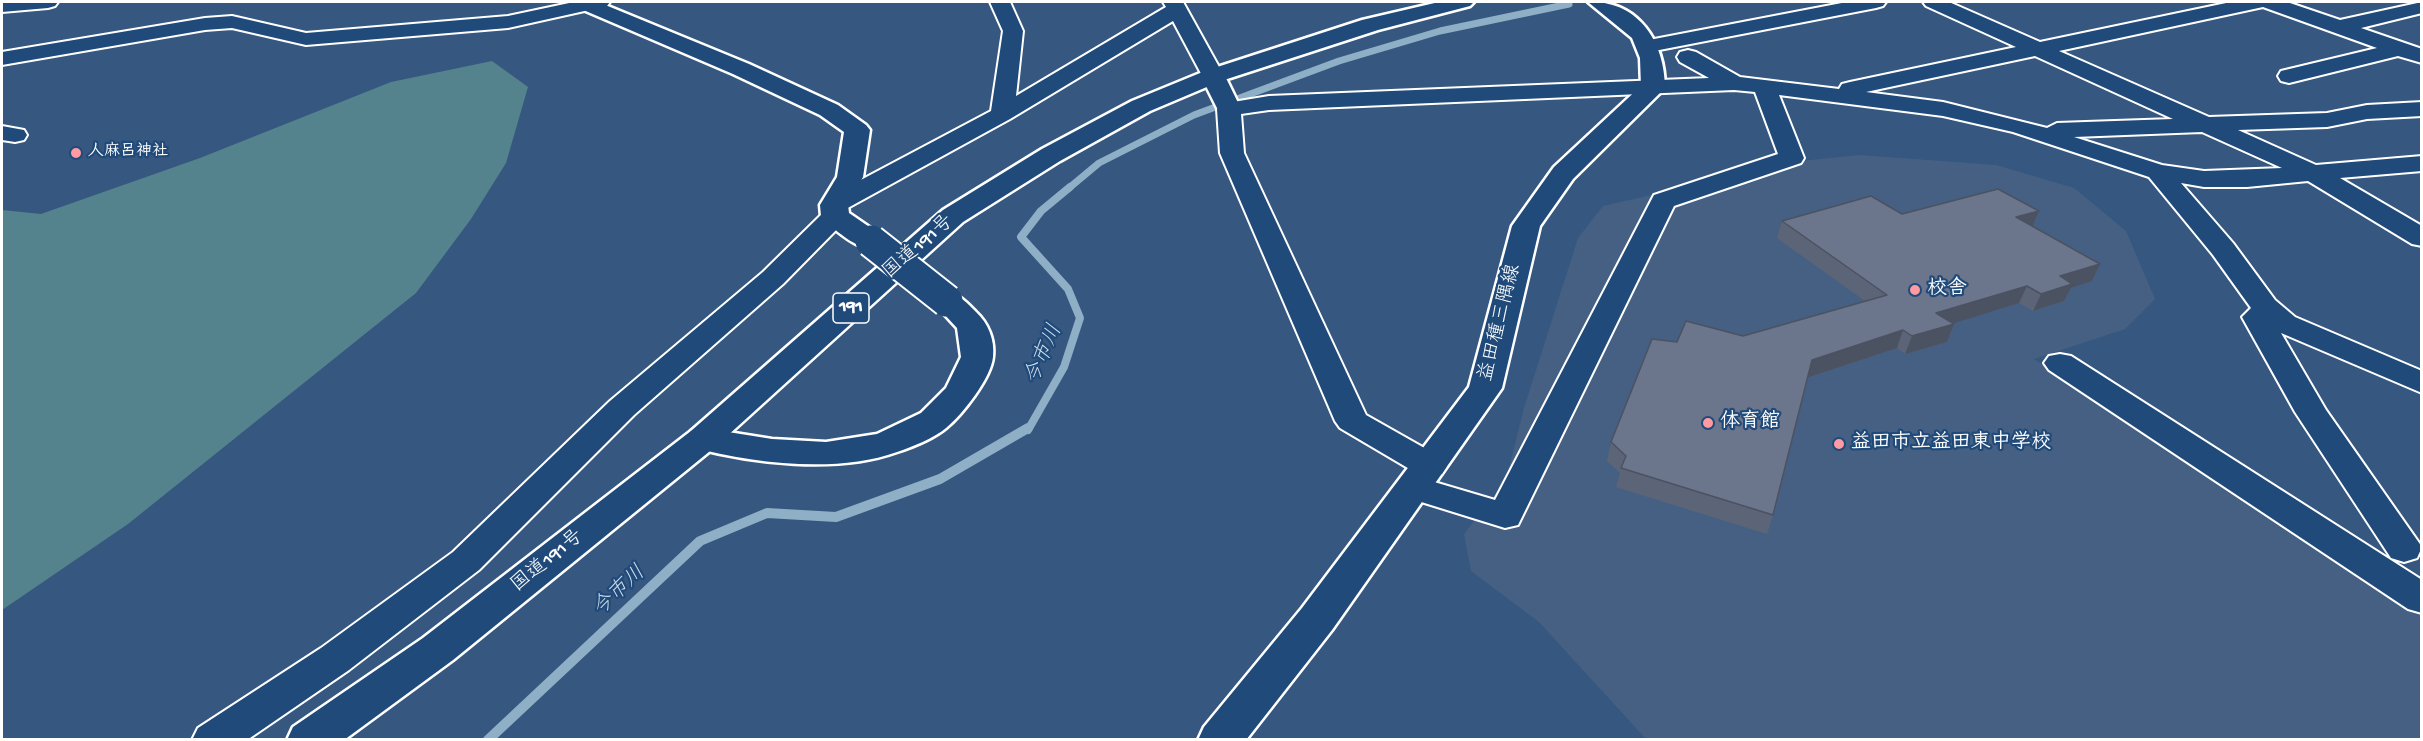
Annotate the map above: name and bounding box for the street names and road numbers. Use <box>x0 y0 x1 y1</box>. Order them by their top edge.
street label: 国道191号 <box>879 211 959 285</box>
street label: 益田種三隅線 <box>1475 262 1527 384</box>
road number: 191 <box>833 293 869 323</box>
street label: 国道191号 <box>507 526 589 598</box>

